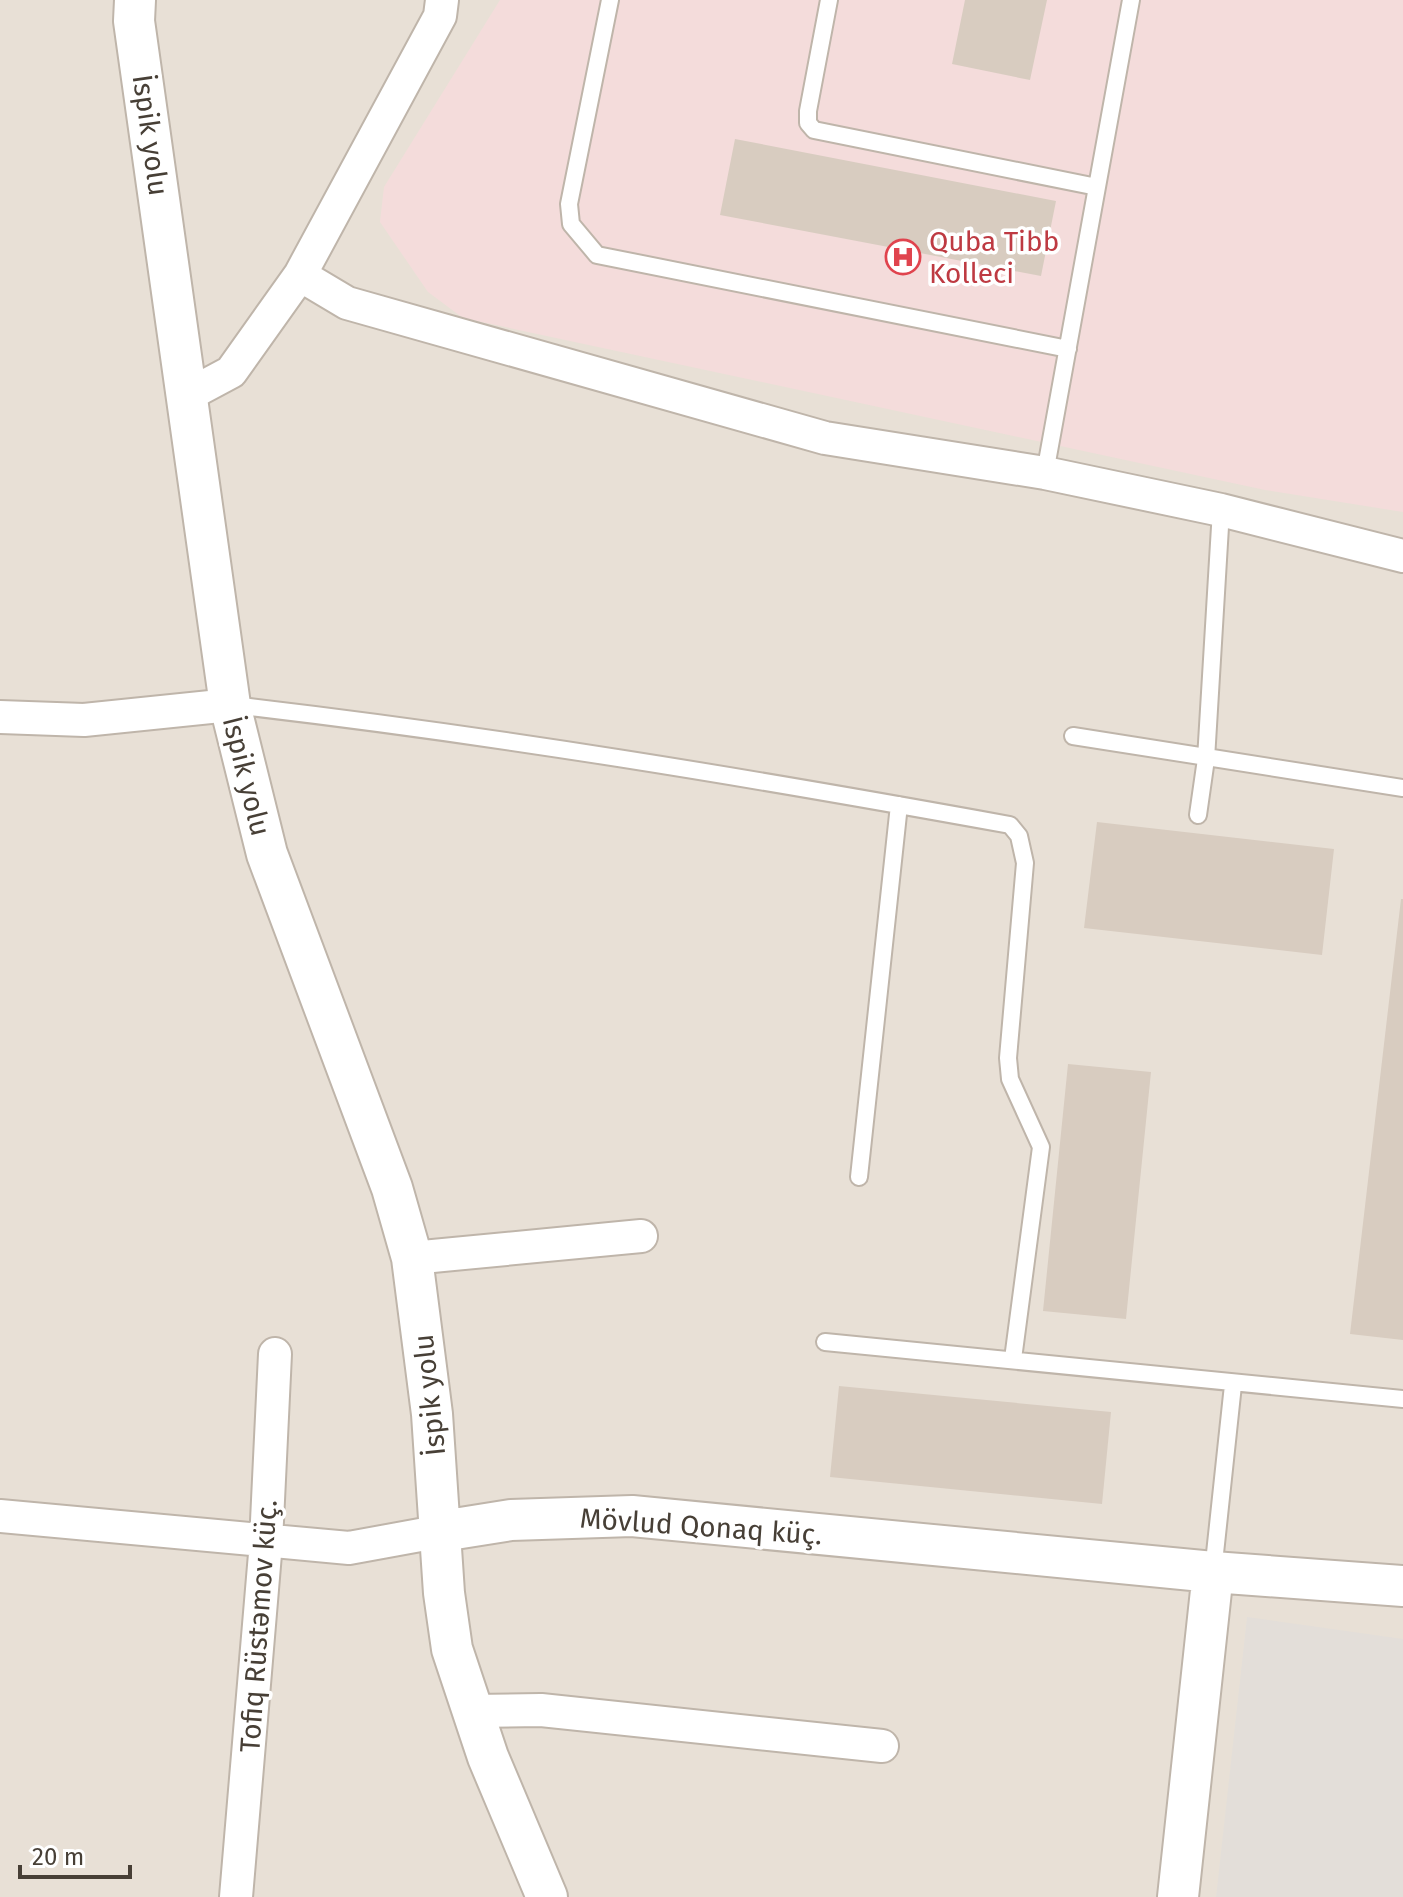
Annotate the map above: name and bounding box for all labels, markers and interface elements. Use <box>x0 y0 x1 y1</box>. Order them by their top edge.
street label: İspik yolu <box>126 72 175 198</box>
place label: Quba Tibb Kolleci <box>929 225 1059 290</box>
hospital icon: Quba Tibb Kolleci <box>884 238 922 276</box>
street label: İspik yolu <box>216 713 277 839</box>
street label: İspik yolu <box>407 1332 452 1457</box>
street label: Tofiq Rüstəmov küç. <box>233 1499 284 1754</box>
street label: Mövlud Qonaq küç. <box>579 1502 823 1551</box>
scale bar <box>20 1829 130 1879</box>
text: 20 m <box>32 1843 84 1871</box>

